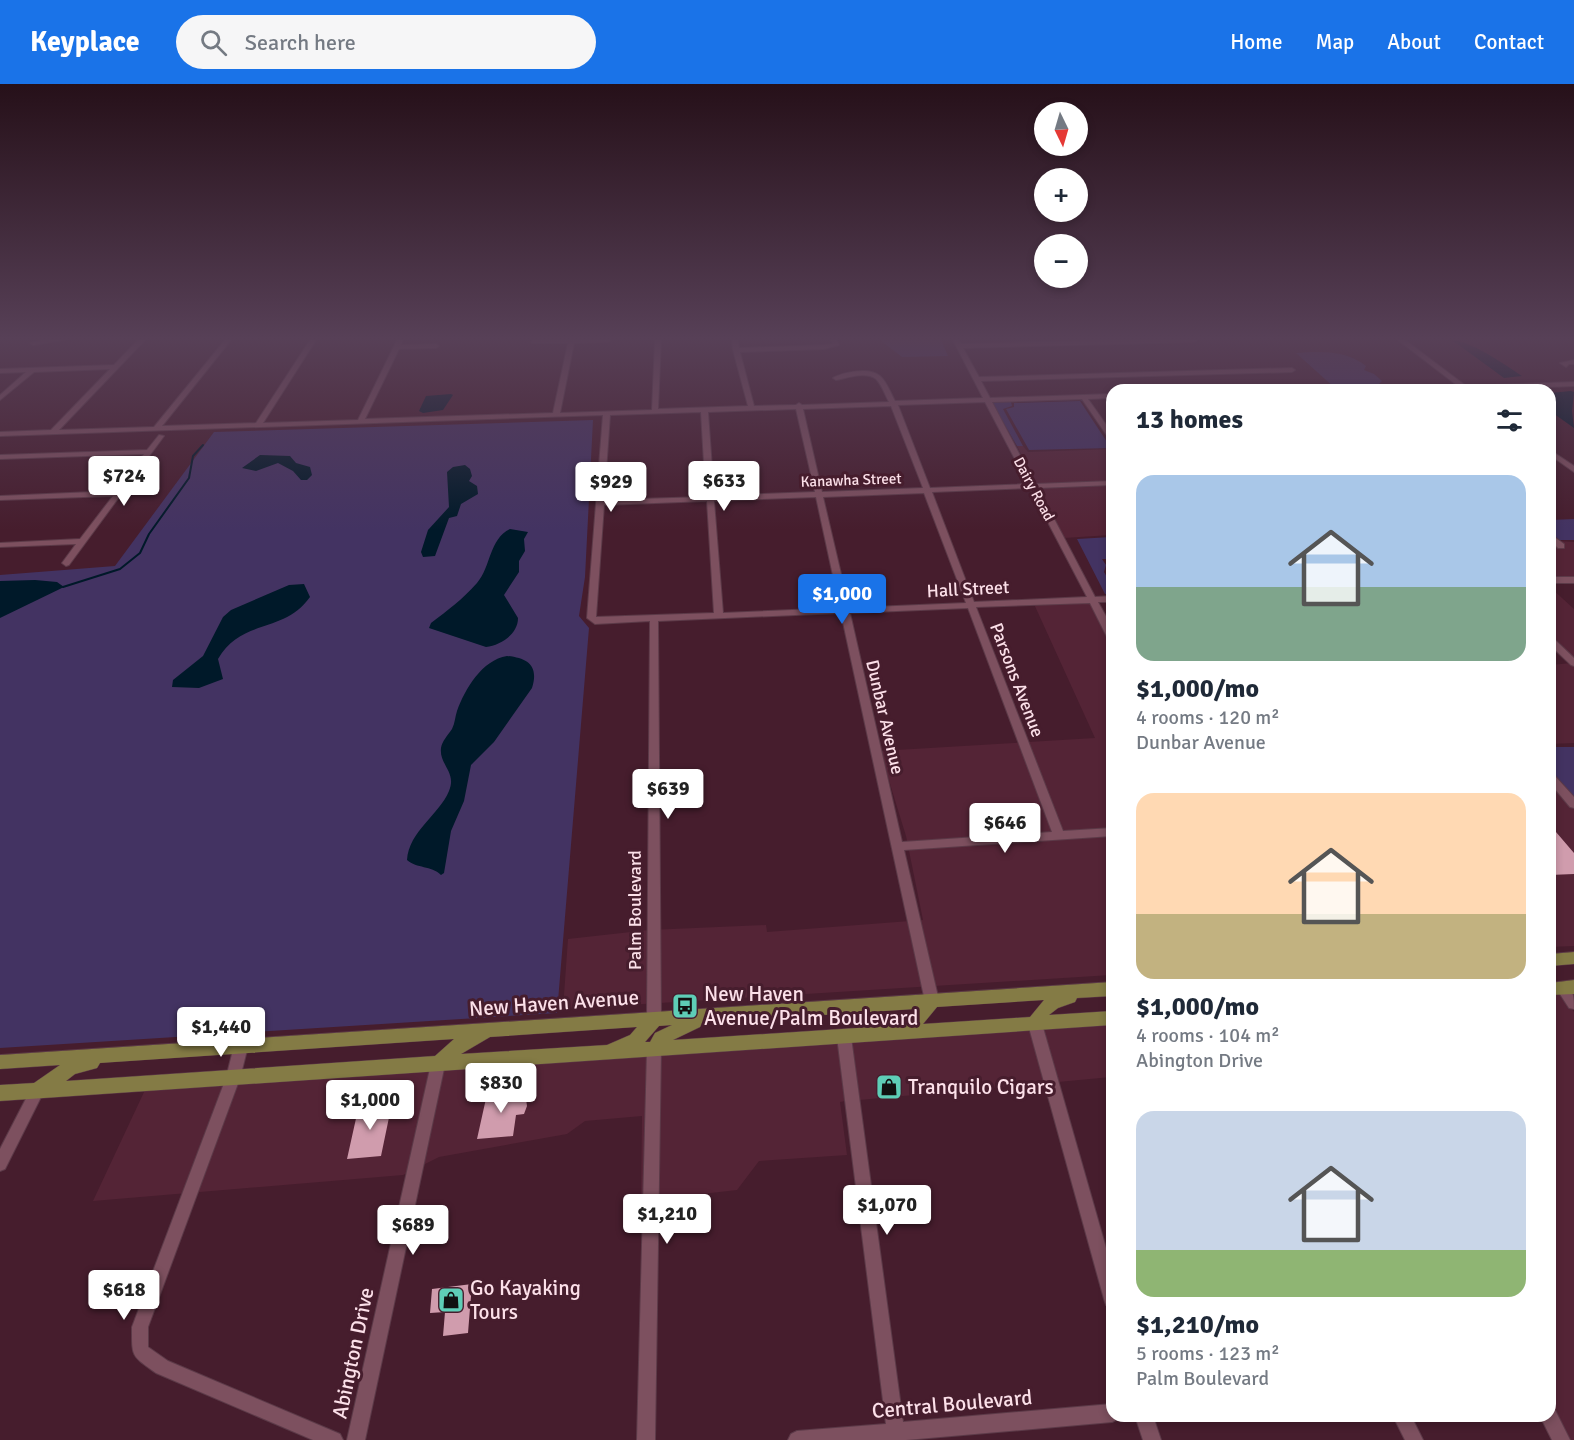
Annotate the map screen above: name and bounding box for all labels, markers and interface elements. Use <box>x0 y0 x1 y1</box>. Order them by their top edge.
search box <box>176 15 596 69</box>
text: Keyplace <box>30 25 140 59</box>
icon: search <box>197 26 230 59</box>
text: Search here <box>245 29 356 56</box>
text: Home <box>1230 29 1283 55</box>
text: Map <box>1316 29 1354 55</box>
text: About <box>1387 29 1441 55</box>
text: Contact <box>1474 29 1544 55</box>
north arrow <box>1034 102 1088 156</box>
map controls <box>1034 102 1088 288</box>
button: + <box>1034 168 1088 222</box>
button: − <box>1034 234 1088 288</box>
text: 13 homes <box>1136 404 1243 436</box>
icon: filters <box>1493 404 1526 437</box>
street label: Dairy Road <box>1010 454 1058 524</box>
pin: $724 <box>88 456 160 507</box>
pin: $633 <box>688 461 760 512</box>
pin: $929 <box>575 462 647 513</box>
text: $724 <box>102 463 146 488</box>
text: $633 <box>702 468 746 493</box>
text: $929 <box>589 469 633 494</box>
street label: Kanawha Street <box>800 469 902 491</box>
icon: home <box>1277 514 1385 622</box>
pin: $1,000 <box>793 574 891 625</box>
street label: Hall Street <box>926 576 1010 602</box>
text: $1,000 <box>812 581 872 606</box>
street label: Parsons Avenue <box>985 620 1049 740</box>
street label: Dunbar Avenue <box>861 658 909 776</box>
text: $1,000/mo <box>1136 673 1259 705</box>
text: 4 rooms · 120 m² <box>1136 705 1280 730</box>
text: Dunbar Avenue <box>1136 730 1266 755</box>
pin: $639 <box>632 769 704 820</box>
text: $639 <box>646 776 690 801</box>
pin: $646 <box>969 803 1041 854</box>
text: $646 <box>983 810 1027 835</box>
icon: home <box>1277 832 1385 940</box>
street label: Palm Boulevard <box>624 850 646 970</box>
place label: New Haven Avenue/Palm Boulevard <box>704 981 918 1031</box>
street label: New Haven Avenue <box>468 984 640 1022</box>
bus stop icon: New Haven Avenue/Palm Boulevard <box>670 991 700 1021</box>
text: $1,000/mo <box>1136 991 1259 1023</box>
pin: $1,440 <box>172 1007 270 1058</box>
text: $1,440 <box>191 1014 251 1039</box>
text: 4 rooms · 104 m² <box>1136 1023 1280 1048</box>
text: Abington Drive <box>1136 1048 1263 1073</box>
pin: $830 <box>465 1063 537 1114</box>
text: $830 <box>479 1070 523 1095</box>
shop icon: Tranquilo Cigars <box>874 1072 904 1102</box>
place label: Tranquilo Cigars <box>908 1074 1054 1100</box>
pin: $1,000 <box>321 1080 419 1131</box>
text: $1,000 <box>340 1087 400 1112</box>
icon: home <box>1277 1150 1385 1258</box>
pin: $1,070 <box>838 1185 936 1236</box>
text: $1,070 <box>857 1192 917 1217</box>
pin: $1,210 <box>618 1194 716 1245</box>
text: $1,210 <box>637 1201 697 1226</box>
pin: $689 <box>377 1205 449 1256</box>
text: $689 <box>391 1212 435 1237</box>
pin: $618 <box>88 1270 160 1321</box>
place label: Go Kayaking Tours <box>470 1275 581 1325</box>
text: $618 <box>102 1277 146 1302</box>
street label: Abington Drive <box>326 1285 380 1421</box>
shop icon: Go Kayaking Tours <box>436 1285 466 1315</box>
text: $1,210/mo <box>1136 1309 1259 1341</box>
text: 5 rooms · 123 m² <box>1136 1341 1280 1366</box>
text: Palm Boulevard <box>1136 1366 1269 1391</box>
street label: Central Boulevard <box>871 1384 1033 1424</box>

